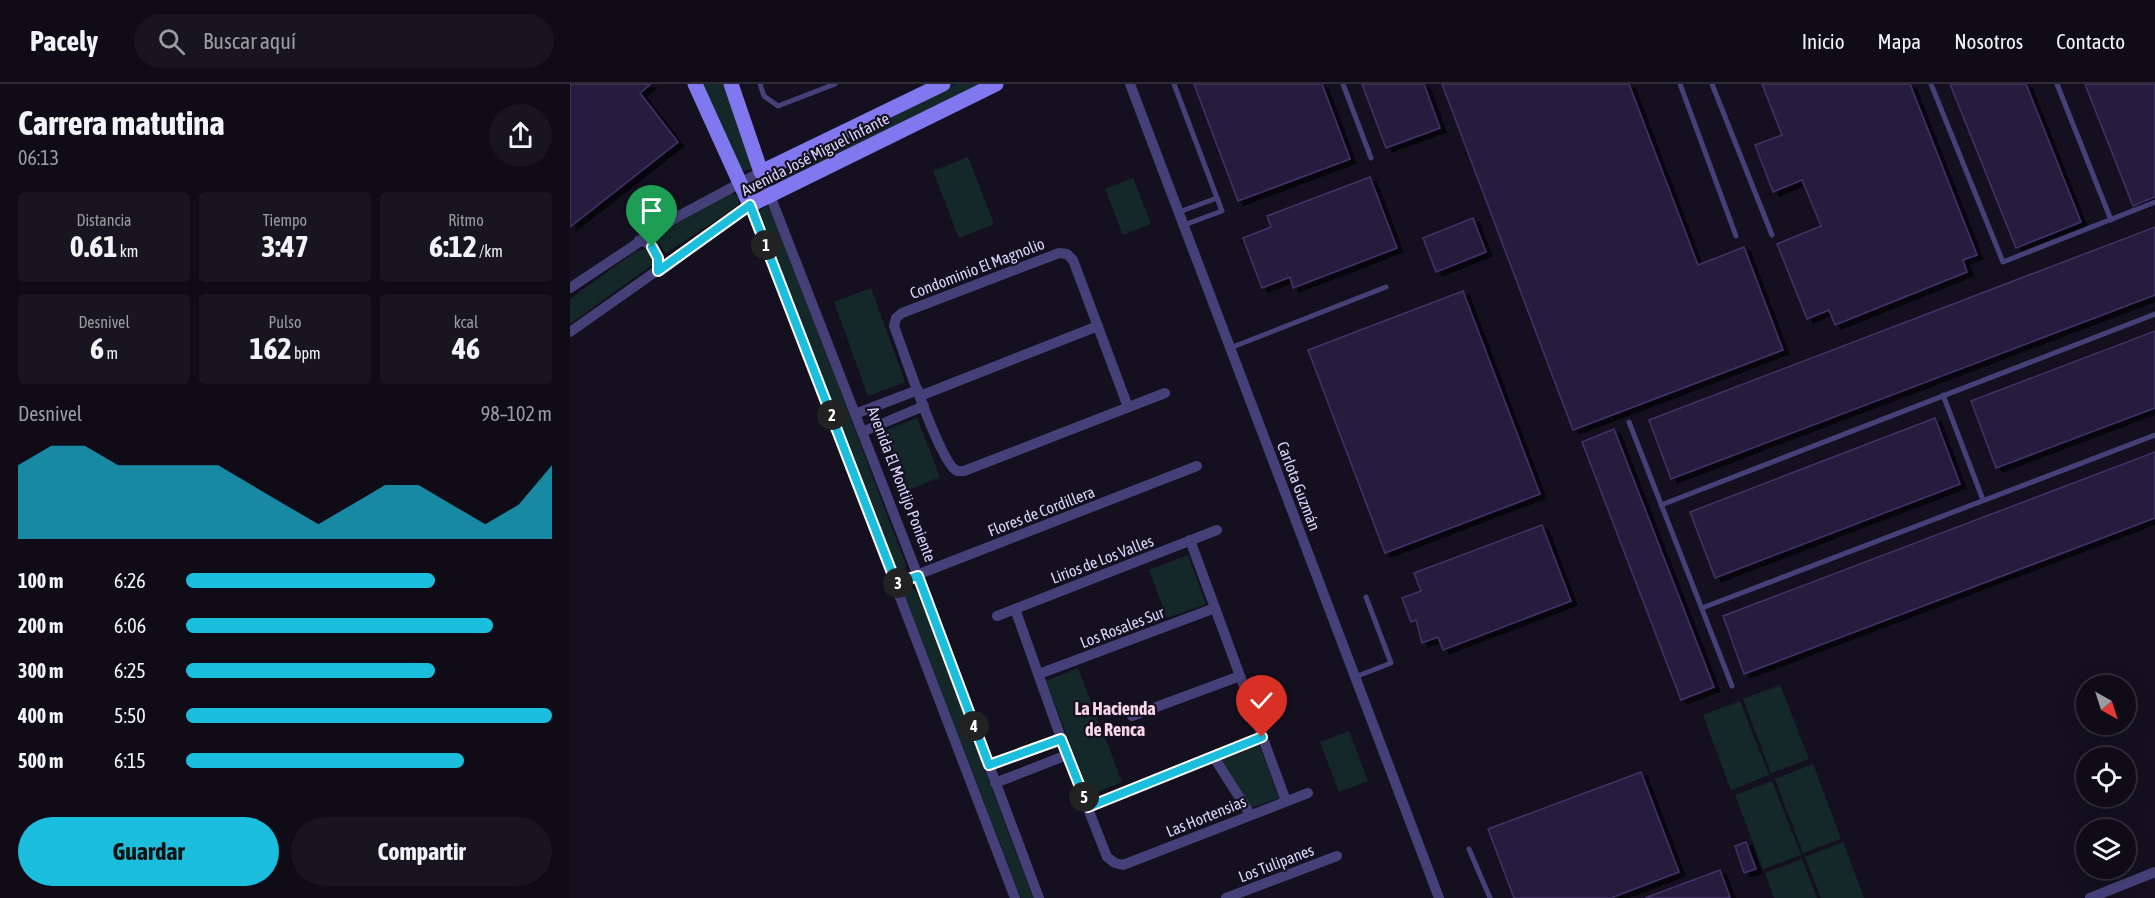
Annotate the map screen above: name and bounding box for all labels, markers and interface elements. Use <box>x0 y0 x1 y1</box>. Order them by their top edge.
search box <box>134 14 554 68</box>
text: Pacely <box>30 25 98 57</box>
icon: search <box>155 25 188 58</box>
text: Buscar aquí <box>203 28 296 54</box>
text: Inicio <box>1802 29 1845 53</box>
text: Mapa <box>1878 29 1921 53</box>
text: Nosotros <box>1954 29 2023 53</box>
text: Contacto <box>2056 29 2125 53</box>
text: Carrera matutina <box>18 104 225 142</box>
button: share <box>489 104 552 167</box>
street label: Avenida José Miguel Infante <box>738 109 893 200</box>
text: 06:13 <box>18 146 59 169</box>
pin <box>626 185 677 247</box>
icon: arrive <box>635 194 668 227</box>
text: Distancia <box>76 211 132 229</box>
text: Tiempo <box>263 211 307 229</box>
text: Ritmo <box>448 211 484 229</box>
text: 0.61 <box>70 229 117 263</box>
text: 3:47 <box>261 229 309 263</box>
text: 6:12 <box>429 229 477 263</box>
pin: 1 <box>751 230 781 260</box>
street label: Condominio El Magnolio <box>907 234 1047 303</box>
text: 1 <box>762 236 770 254</box>
text: km <box>117 242 138 260</box>
text: /km <box>477 242 503 260</box>
text: Desnivel <box>78 313 130 331</box>
text: Pulso <box>269 313 301 331</box>
text: kcal <box>454 313 478 331</box>
text: 6 <box>90 331 104 365</box>
text: 162 <box>249 331 292 365</box>
text: 46 <box>452 331 480 365</box>
text: m <box>104 344 118 362</box>
text: bpm <box>292 344 321 362</box>
pin: 2 <box>817 400 847 430</box>
text: Desnivel <box>18 402 82 425</box>
text: 98–102 m <box>481 402 552 425</box>
street label: Avenida El Montijo Poniente <box>863 404 940 564</box>
text: 2 <box>828 406 836 424</box>
street label: Carlota Guzmán <box>1274 439 1324 533</box>
street label: Flores de Cordillera <box>985 482 1097 540</box>
street label: Lirios de Los Valles <box>1048 531 1156 587</box>
pin: 3 <box>883 568 913 598</box>
text: 100 m <box>18 569 63 592</box>
text: 6:26 <box>114 569 146 592</box>
text: 3 <box>894 574 902 592</box>
street label: Los Rosales Sur <box>1077 603 1167 651</box>
text: 200 m <box>18 614 63 637</box>
text: 6:06 <box>114 614 146 637</box>
text: 300 m <box>18 659 63 682</box>
text: 6:25 <box>114 659 146 682</box>
pin <box>1236 675 1287 737</box>
north arrow <box>2076 675 2136 735</box>
map controls <box>2076 675 2136 879</box>
icon: check <box>1245 684 1278 717</box>
district label: La Hacienda de Renca <box>1074 698 1156 740</box>
text: 400 m <box>18 704 63 727</box>
text: 5:50 <box>114 704 146 727</box>
pin: 4 <box>959 711 989 741</box>
text: 4 <box>970 717 978 735</box>
button: locate <box>2076 747 2136 807</box>
text: 500 m <box>18 749 63 772</box>
text: 6:15 <box>114 749 146 772</box>
pin: 5 <box>1069 782 1099 812</box>
text: 5 <box>1080 788 1088 806</box>
street label: Las Hortensias <box>1163 792 1249 840</box>
button: Guardar <box>18 817 279 886</box>
button: Compartir <box>291 817 552 886</box>
button: layers <box>2076 819 2136 879</box>
street label: Los Tulipanes <box>1236 840 1317 887</box>

